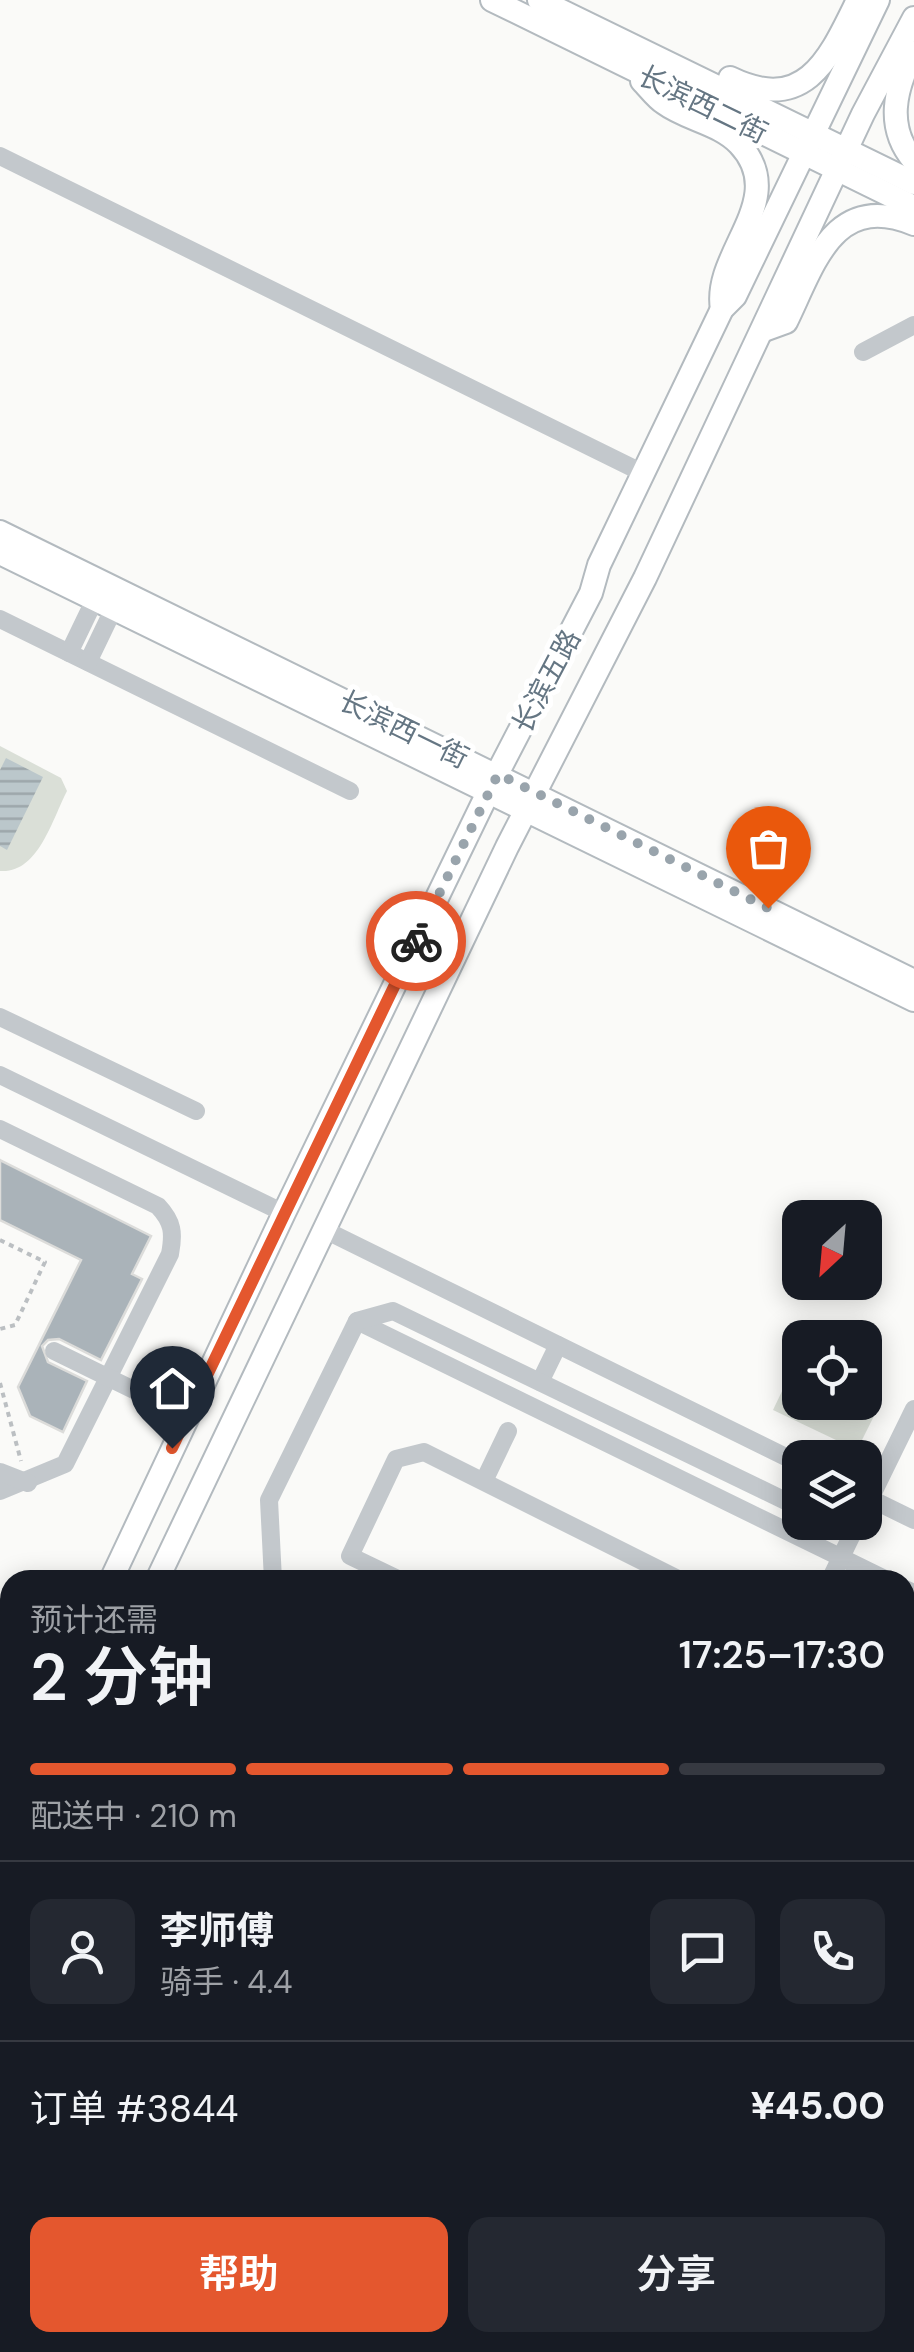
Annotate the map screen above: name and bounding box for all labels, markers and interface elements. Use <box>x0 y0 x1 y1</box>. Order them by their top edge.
street label: 长滨西二街 <box>632 57 774 152</box>
street label: 长滨五路 <box>504 623 589 739</box>
street label: 长滨西一街 <box>333 682 475 777</box>
pin <box>726 806 811 909</box>
icon: bag <box>741 821 796 876</box>
courier <box>366 891 466 991</box>
icon: bike <box>389 914 444 969</box>
north arrow <box>782 1200 882 1300</box>
map controls <box>782 1200 882 1540</box>
button: locate <box>782 1320 882 1420</box>
pin <box>130 1346 215 1449</box>
icon: home <box>145 1361 200 1416</box>
button: layers <box>782 1440 882 1540</box>
text: 预计还需 <box>30 1599 158 1641</box>
text: 17:25–17:30 <box>679 1630 885 1680</box>
text: 2 分钟 <box>30 1636 213 1720</box>
text: 配送中 · 210 m <box>30 1795 237 1837</box>
button: person <box>30 1899 135 2004</box>
button: chat <box>650 1899 755 2004</box>
button: phone <box>780 1899 885 2004</box>
text: 李师傅 <box>160 1906 274 1956</box>
text: 骑手 · 4.4 <box>160 1961 293 2003</box>
text: ¥45.00 <box>750 2081 885 2131</box>
text: 订单 #3844 <box>30 2084 238 2134</box>
button: 帮助 <box>30 2217 448 2332</box>
button: 分享 <box>468 2217 885 2332</box>

